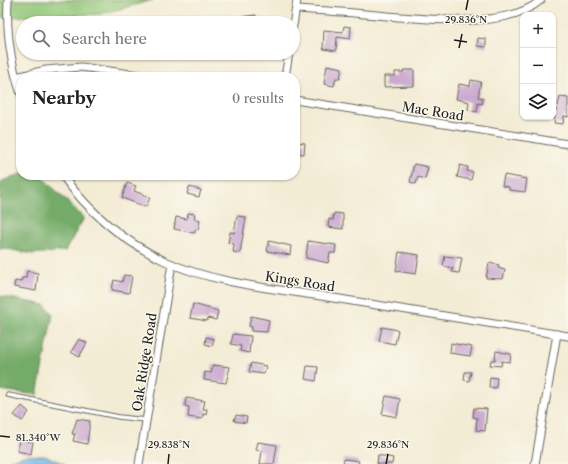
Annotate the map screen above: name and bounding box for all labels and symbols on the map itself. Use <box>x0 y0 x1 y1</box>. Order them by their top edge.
text: 29.836°N <box>445 13 487 26</box>
street label: Mac Road <box>401 98 465 124</box>
street label: Kings Road <box>264 268 336 294</box>
street label: Oak Ridge Road <box>128 312 160 412</box>
text: 81.340°W <box>16 431 61 444</box>
text: 29.838°N <box>148 438 190 451</box>
text: 29.836°N <box>367 438 409 451</box>

